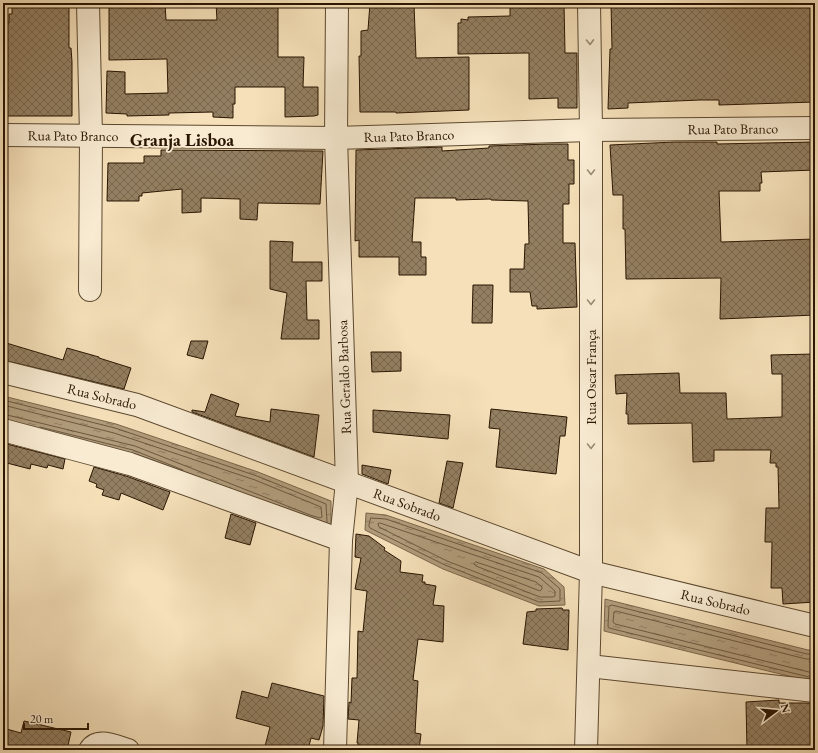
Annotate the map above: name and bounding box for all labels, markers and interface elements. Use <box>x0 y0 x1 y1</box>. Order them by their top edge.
one-way arrow <box>586 39 594 45</box>
street label: Rua Pato Branco <box>687 119 778 138</box>
street label: Rua Pato Branco <box>363 125 455 146</box>
street label: Rua Pato Branco <box>28 126 119 145</box>
district label: Granja Lisboa <box>130 128 234 151</box>
one-way arrow <box>587 169 595 175</box>
one-way arrow <box>587 299 595 305</box>
street label: Rua Geraldo Barbosa <box>333 319 355 435</box>
street label: Rua Oscar França <box>582 329 600 425</box>
street label: Rua Sobrado <box>66 379 139 414</box>
one-way arrow <box>587 443 595 449</box>
street label: Rua Sobrado <box>371 484 444 525</box>
street label: Rua Sobrado <box>679 585 752 619</box>
north arrow <box>756 691 796 731</box>
text: N <box>778 702 794 715</box>
scale bar <box>24 705 88 731</box>
text: 20 m <box>30 711 54 727</box>

